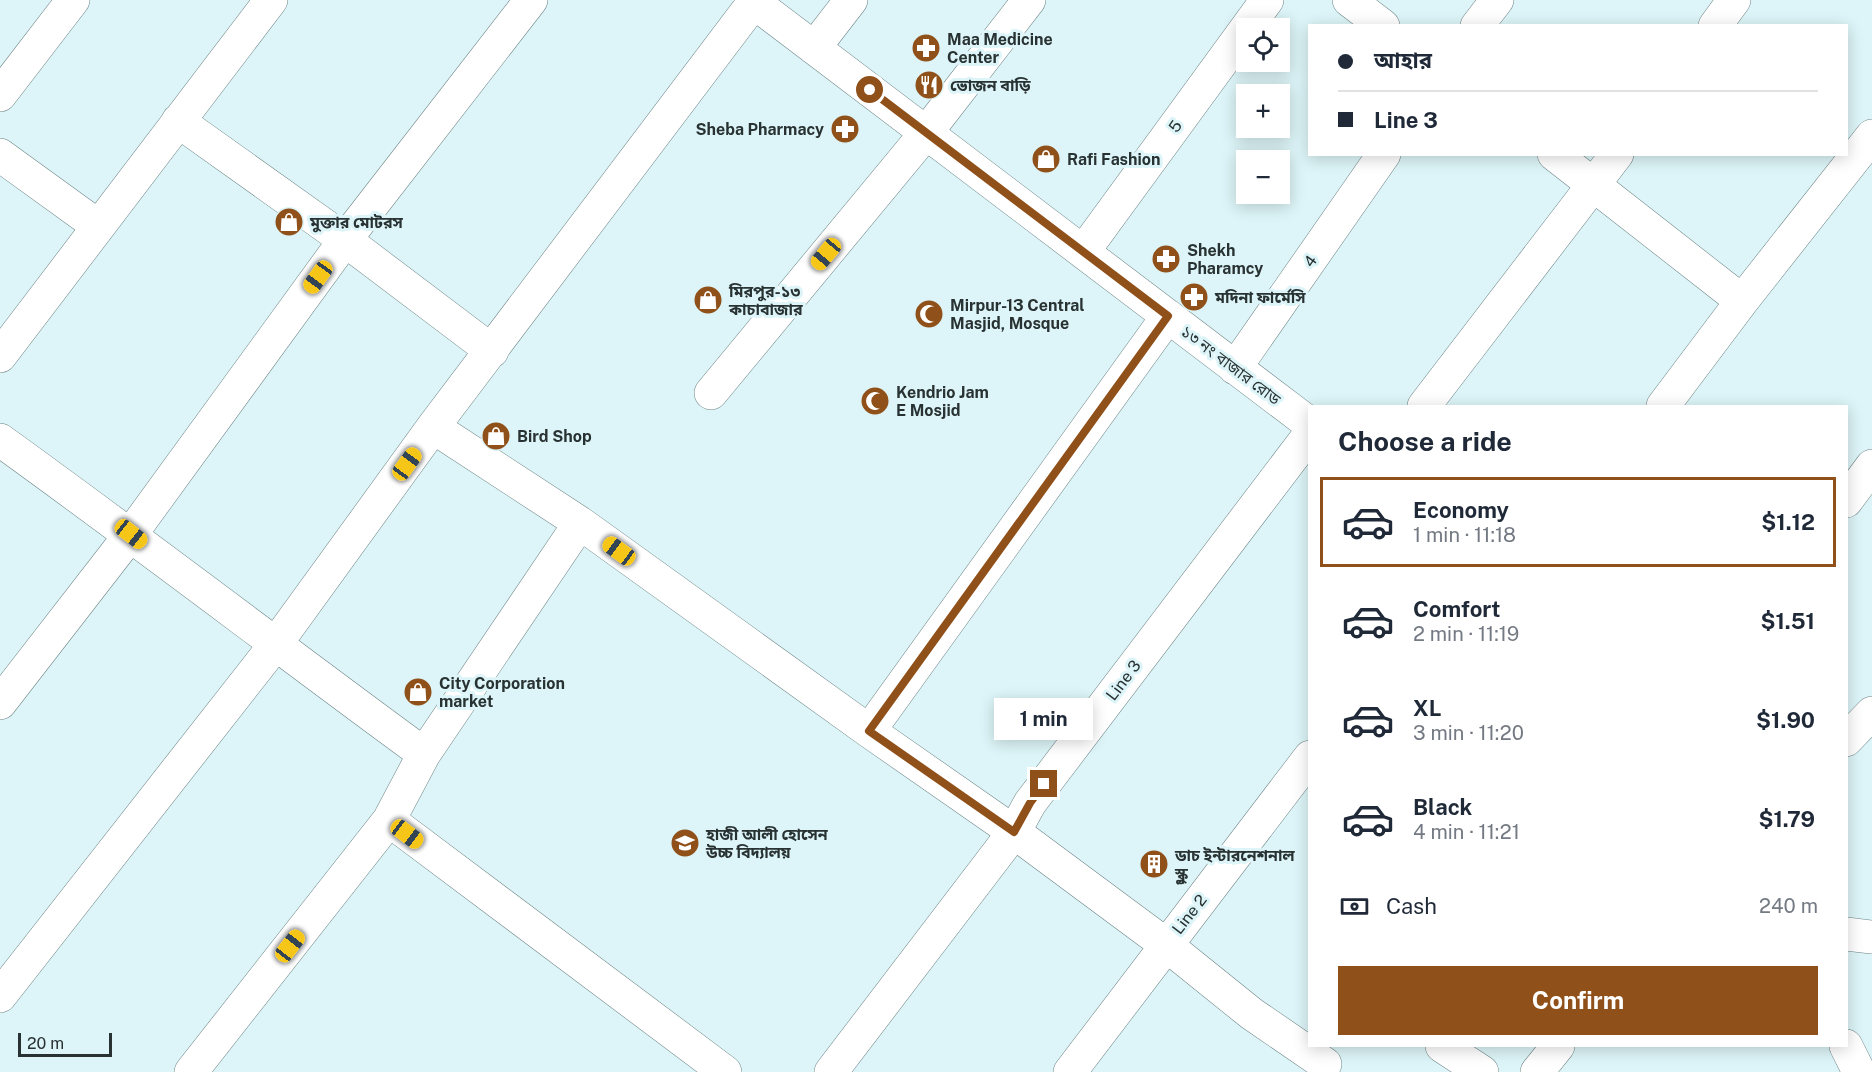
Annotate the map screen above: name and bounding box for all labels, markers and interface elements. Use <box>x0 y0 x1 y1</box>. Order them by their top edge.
map controls <box>1236 18 1290 204</box>
button: locate <box>1236 18 1290 72</box>
place label: Maa Medicine Center <box>947 30 1053 67</box>
pharmacy icon: Maa Medicine Center <box>910 32 942 64</box>
text: আহার <box>1374 47 1432 73</box>
restaurant icon: ভোজন বাড়ি <box>913 69 945 101</box>
route start <box>856 76 883 103</box>
place label: ভোজন বাড়ি <box>950 76 1031 95</box>
button: + <box>1236 84 1290 138</box>
text: Line 3 <box>1374 107 1438 133</box>
pharmacy icon: Sheba Pharmacy <box>829 113 861 145</box>
street label: 5 <box>1165 117 1186 136</box>
place label: Sheba Pharmacy <box>695 120 824 139</box>
shop icon: Rafi Fashion <box>1030 143 1062 175</box>
place label: Rafi Fashion <box>1067 150 1161 169</box>
button: − <box>1236 150 1290 204</box>
shop icon: মুক্তার মোটরস <box>273 206 305 238</box>
place label: মুক্তার মোটরস <box>309 213 404 233</box>
car <box>808 234 844 274</box>
place label: Shekh Pharamcy <box>1187 241 1263 278</box>
pharmacy icon: Shekh Pharamcy <box>1150 243 1182 275</box>
street label: 4 <box>1300 252 1321 271</box>
car <box>300 257 336 297</box>
pharmacy icon: মদিনা ফার্মেসি <box>1178 281 1210 313</box>
place label: মিরপুর-১৩ কাচাবাজার <box>728 282 803 319</box>
shop icon: মিরপুর-১৩ কাচাবাজার <box>692 284 724 316</box>
place label: মদিনা ফার্মেসি <box>1214 288 1306 307</box>
place label: Mirpur-13 Central Masjid, Mosque <box>950 296 1085 333</box>
mosque icon: Mirpur-13 Central Masjid, Mosque <box>913 298 945 330</box>
street label: ১৩ নং বাজার রোড <box>1177 322 1285 409</box>
place label: Kendrio Jam E Mosjid <box>896 383 989 420</box>
mosque icon: Kendrio Jam E Mosjid <box>859 385 891 417</box>
shop icon: Bird Shop <box>480 420 512 452</box>
text: Choose a ride <box>1338 425 1512 457</box>
place label: Bird Shop <box>517 427 592 446</box>
car <box>389 444 425 484</box>
icon: car <box>1341 495 1395 549</box>
text: Economy <box>1413 497 1509 523</box>
text: $1.12 <box>1761 509 1815 535</box>
car <box>111 516 151 552</box>
text: 1 min · 11:18 <box>1413 523 1516 547</box>
car <box>599 533 639 569</box>
icon: car <box>1341 594 1395 648</box>
text: Comfort <box>1413 596 1500 622</box>
text: $1.51 <box>1760 608 1815 634</box>
text: 2 min · 11:19 <box>1413 622 1519 646</box>
street label: Line 3 <box>1102 656 1145 704</box>
place label: City Corporation market <box>439 674 565 711</box>
shop icon: City Corporation market <box>402 676 434 708</box>
icon: car <box>1341 693 1395 747</box>
text: XL <box>1413 695 1441 721</box>
callout: 1 min <box>994 697 1094 739</box>
text: 1 min <box>1019 707 1068 731</box>
text: $1.90 <box>1756 707 1815 733</box>
text: 3 min · 11:20 <box>1413 721 1524 745</box>
route end <box>1030 770 1057 797</box>
icon: car <box>1341 792 1395 846</box>
text: Black <box>1413 794 1472 820</box>
text: $1.79 <box>1758 806 1815 832</box>
car <box>387 816 427 852</box>
text: 4 min · 11:21 <box>1413 820 1520 844</box>
place label: হাজী আলী হোসেন উচ্চ বিদ্যালয় <box>705 825 829 862</box>
school or university icon: হাজী আলী হোসেন উচ্চ বিদ্যালয় <box>669 827 701 859</box>
place label: ডাচ ইন্টারনেশনাল স্কুল <box>1174 846 1296 885</box>
building icon: ডাচ ইন্টারনেশনাল স্কুল <box>1138 848 1170 880</box>
icon: cash <box>1338 890 1371 923</box>
street label: Line 2 <box>1168 891 1211 938</box>
text: Cash <box>1386 893 1437 919</box>
text: 240 m <box>1759 894 1818 918</box>
car <box>272 926 308 966</box>
button: Confirm <box>1338 966 1818 1035</box>
scale bar <box>18 1030 112 1058</box>
text: 20 m <box>27 1034 64 1053</box>

